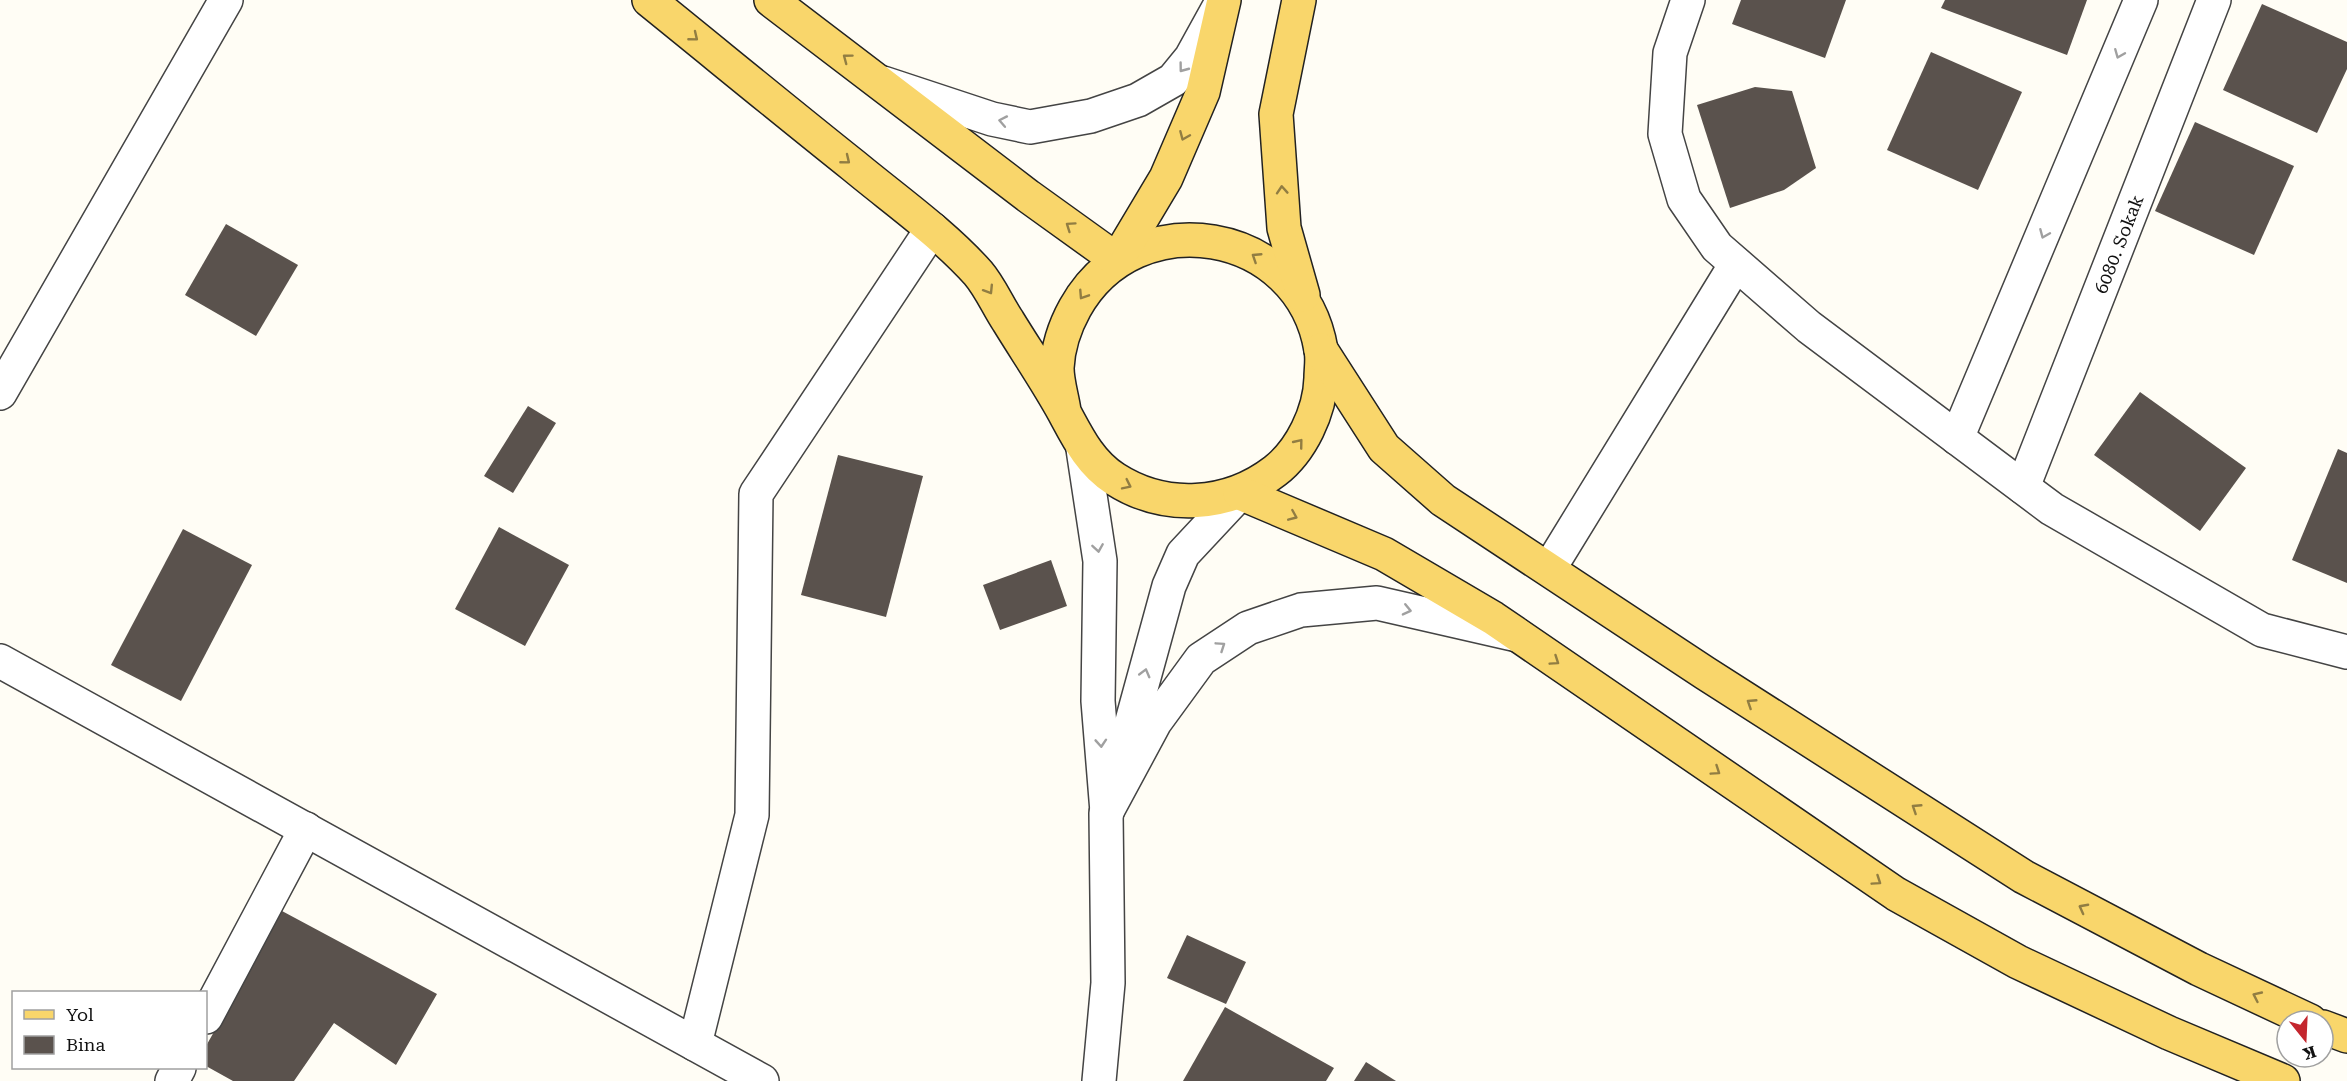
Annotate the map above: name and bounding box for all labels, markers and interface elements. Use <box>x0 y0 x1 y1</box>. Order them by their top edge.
one-way arrow <box>687 29 698 40</box>
one-way arrow <box>2114 48 2126 59</box>
one-way arrow <box>843 54 854 65</box>
one-way arrow <box>1179 61 1190 72</box>
one-way arrow <box>998 115 1008 128</box>
one-way arrow <box>1179 130 1191 141</box>
one-way arrow <box>839 152 850 163</box>
one-way arrow <box>1275 186 1288 195</box>
street label: 6080. Sokak <box>2090 192 2147 296</box>
one-way arrow <box>1065 222 1076 233</box>
one-way arrow <box>2039 228 2051 239</box>
one-way arrow <box>1251 253 1262 264</box>
one-way arrow <box>982 284 993 295</box>
one-way arrow <box>1079 288 1090 299</box>
one-way arrow <box>1291 439 1302 450</box>
one-way arrow <box>1121 478 1132 489</box>
one-way arrow <box>1287 509 1298 521</box>
one-way arrow <box>1092 544 1104 553</box>
one-way arrow <box>1401 603 1411 616</box>
one-way arrow <box>1214 642 1225 653</box>
one-way arrow <box>1549 654 1560 665</box>
one-way arrow <box>1137 668 1150 678</box>
one-way arrow <box>1747 700 1758 711</box>
one-way arrow <box>1095 738 1108 747</box>
one-way arrow <box>1709 764 1720 775</box>
one-way arrow <box>1912 804 1923 815</box>
one-way arrow <box>1870 874 1881 885</box>
one-way arrow <box>2079 904 2089 915</box>
legend <box>12 991 207 1069</box>
one-way arrow <box>2252 992 2263 1004</box>
text: Yol <box>66 1004 94 1025</box>
north arrow <box>2275 1009 2335 1069</box>
text: Bina <box>66 1034 105 1055</box>
text: K <box>2300 1042 2318 1064</box>

